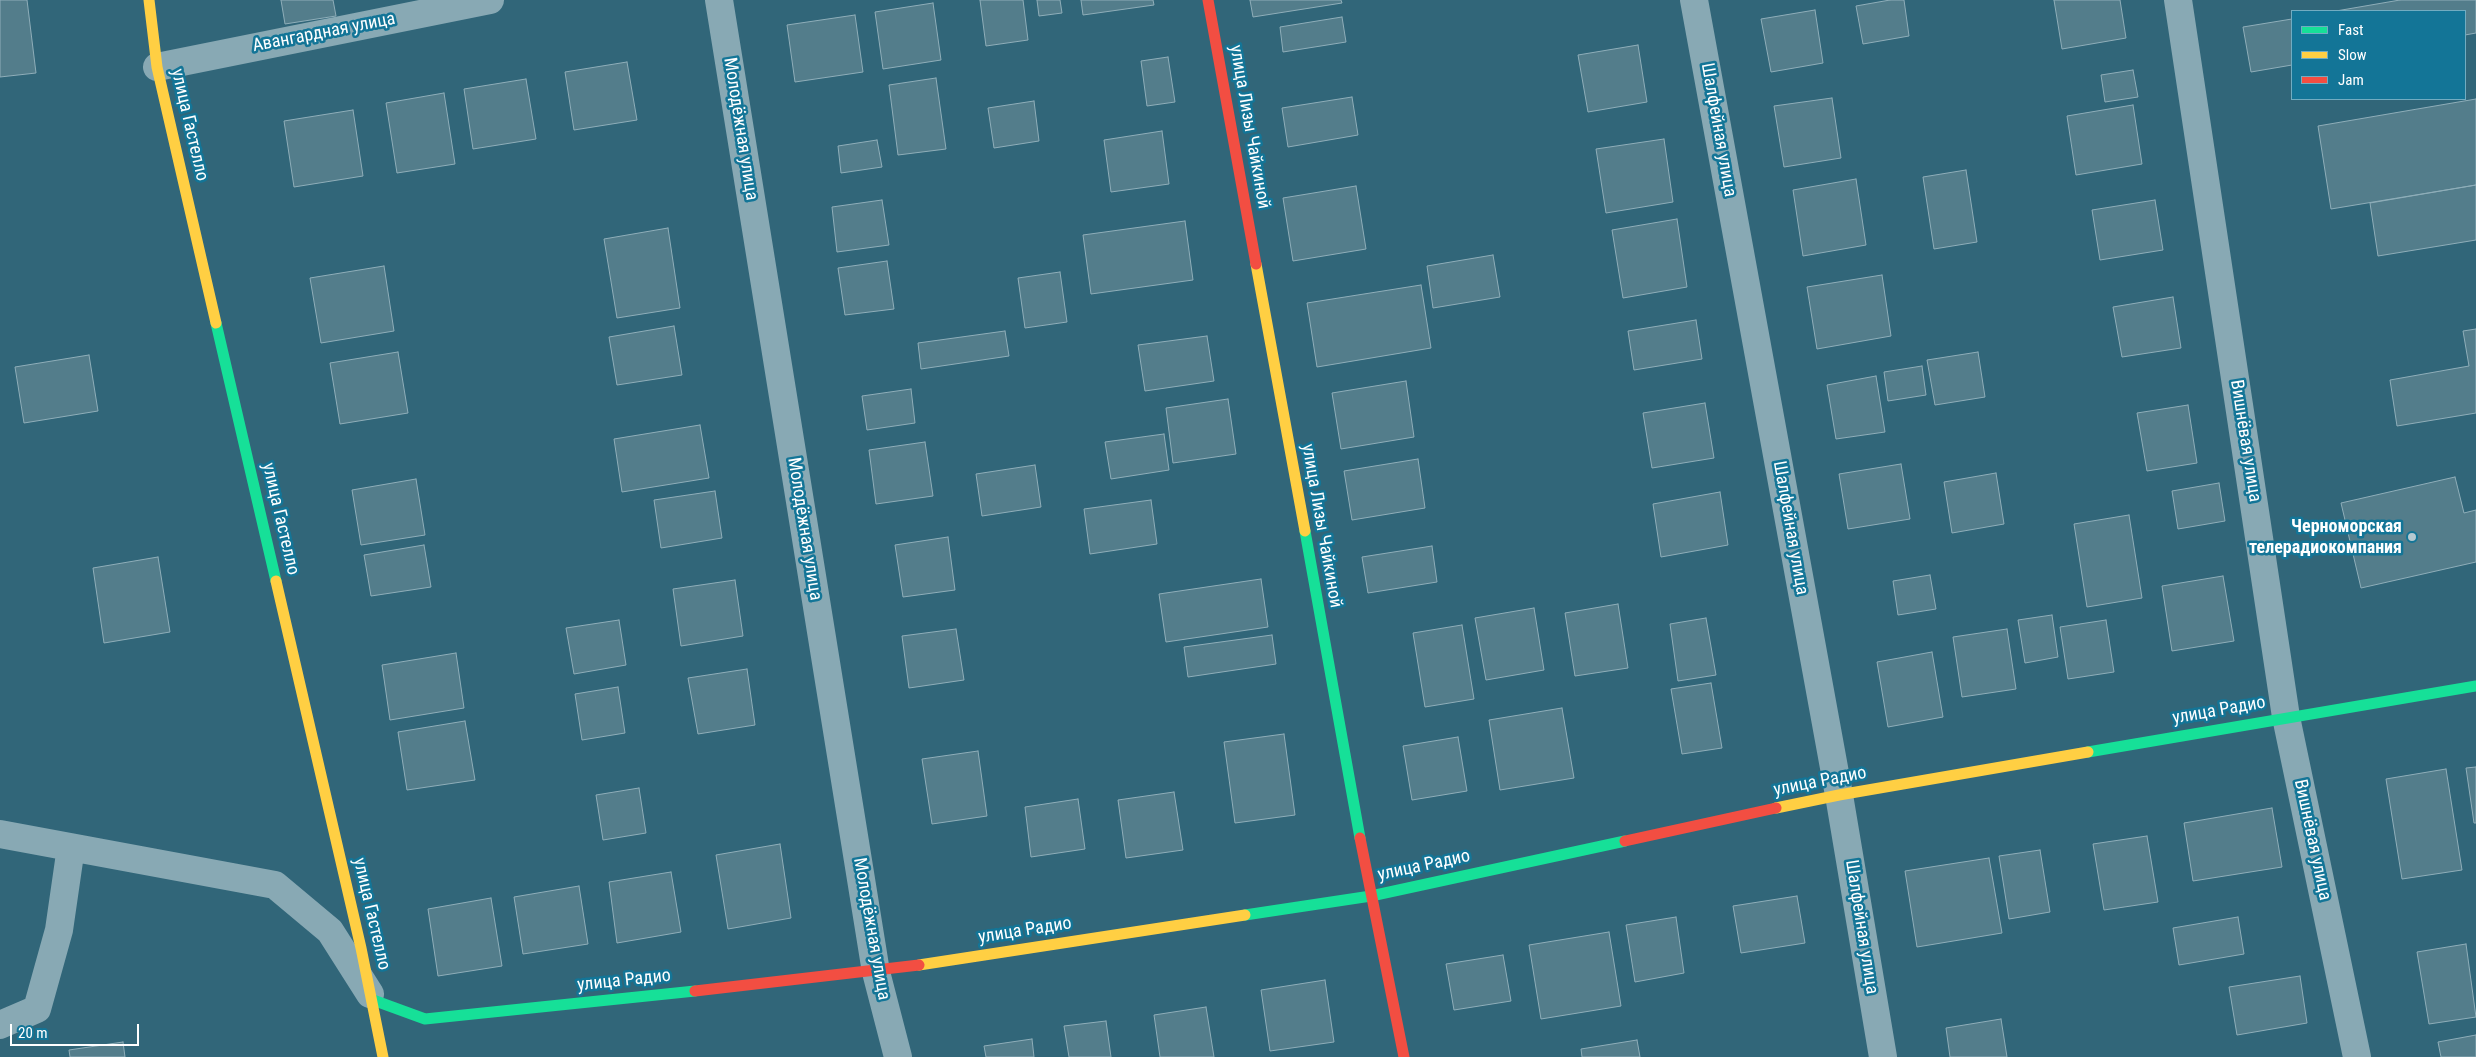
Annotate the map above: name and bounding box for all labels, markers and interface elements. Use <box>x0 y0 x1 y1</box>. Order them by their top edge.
street label: Авангардная улица <box>251 9 397 57</box>
legend <box>2291 10 2466 100</box>
text: Fast <box>2338 21 2363 39</box>
street label: улица Лизы Чайкиной <box>1224 43 1274 211</box>
text: Slow <box>2338 46 2367 64</box>
street label: Молодёжная улица <box>718 56 762 202</box>
street label: Шалфейная улица <box>1696 61 1740 199</box>
street label: улица Гастелло <box>166 67 212 183</box>
text: Jam <box>2338 71 2364 89</box>
street label: Вишнёвая улица <box>2225 378 2265 504</box>
street label: улица Лизы Чайкиной <box>1296 442 1346 610</box>
street label: Молодёжная улица <box>782 456 826 602</box>
street label: Шалфейная улица <box>1768 459 1812 597</box>
street label: улица Гастелло <box>257 461 303 577</box>
place label: Черноморская телерадиокомпания <box>2249 516 2402 558</box>
marker: Черноморская телерадиокомпания <box>2406 531 2418 543</box>
street label: улица Радио <box>2171 692 2267 730</box>
street label: улица Радио <box>1772 762 1868 802</box>
street label: Вишнёвая улица <box>2289 777 2335 903</box>
street label: улица Радио <box>1376 846 1472 886</box>
street label: улица Гастелло <box>348 856 394 972</box>
street label: Молодёжная улица <box>848 856 894 1002</box>
street label: Шалфейная улица <box>1840 858 1882 996</box>
street label: улица Радио <box>977 913 1073 949</box>
street label: улица Радио <box>576 965 672 997</box>
scale bar <box>12 1014 141 1046</box>
text: 20 m <box>18 1024 48 1042</box>

